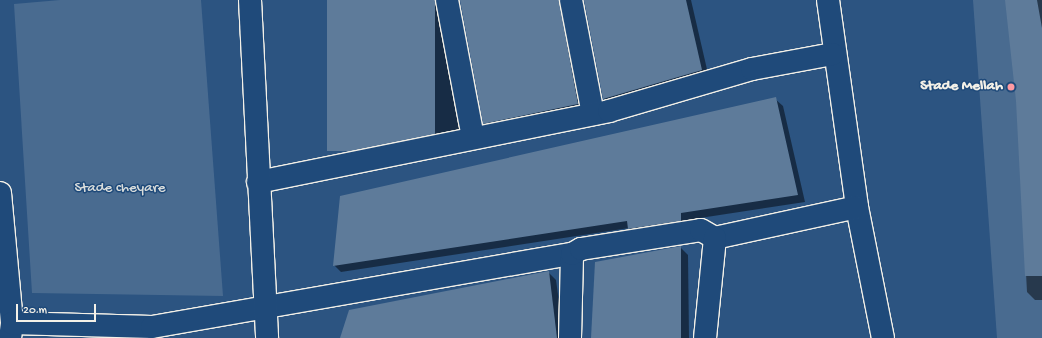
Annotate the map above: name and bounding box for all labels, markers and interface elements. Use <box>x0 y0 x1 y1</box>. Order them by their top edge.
place label: Stade Mellah <box>920 78 1003 96</box>
marker: Stade Mellah <box>1006 82 1016 92</box>
park label: Stade cheyare <box>74 180 166 198</box>
scale bar <box>18 296 98 322</box>
text: 20 m <box>23 304 47 318</box>

